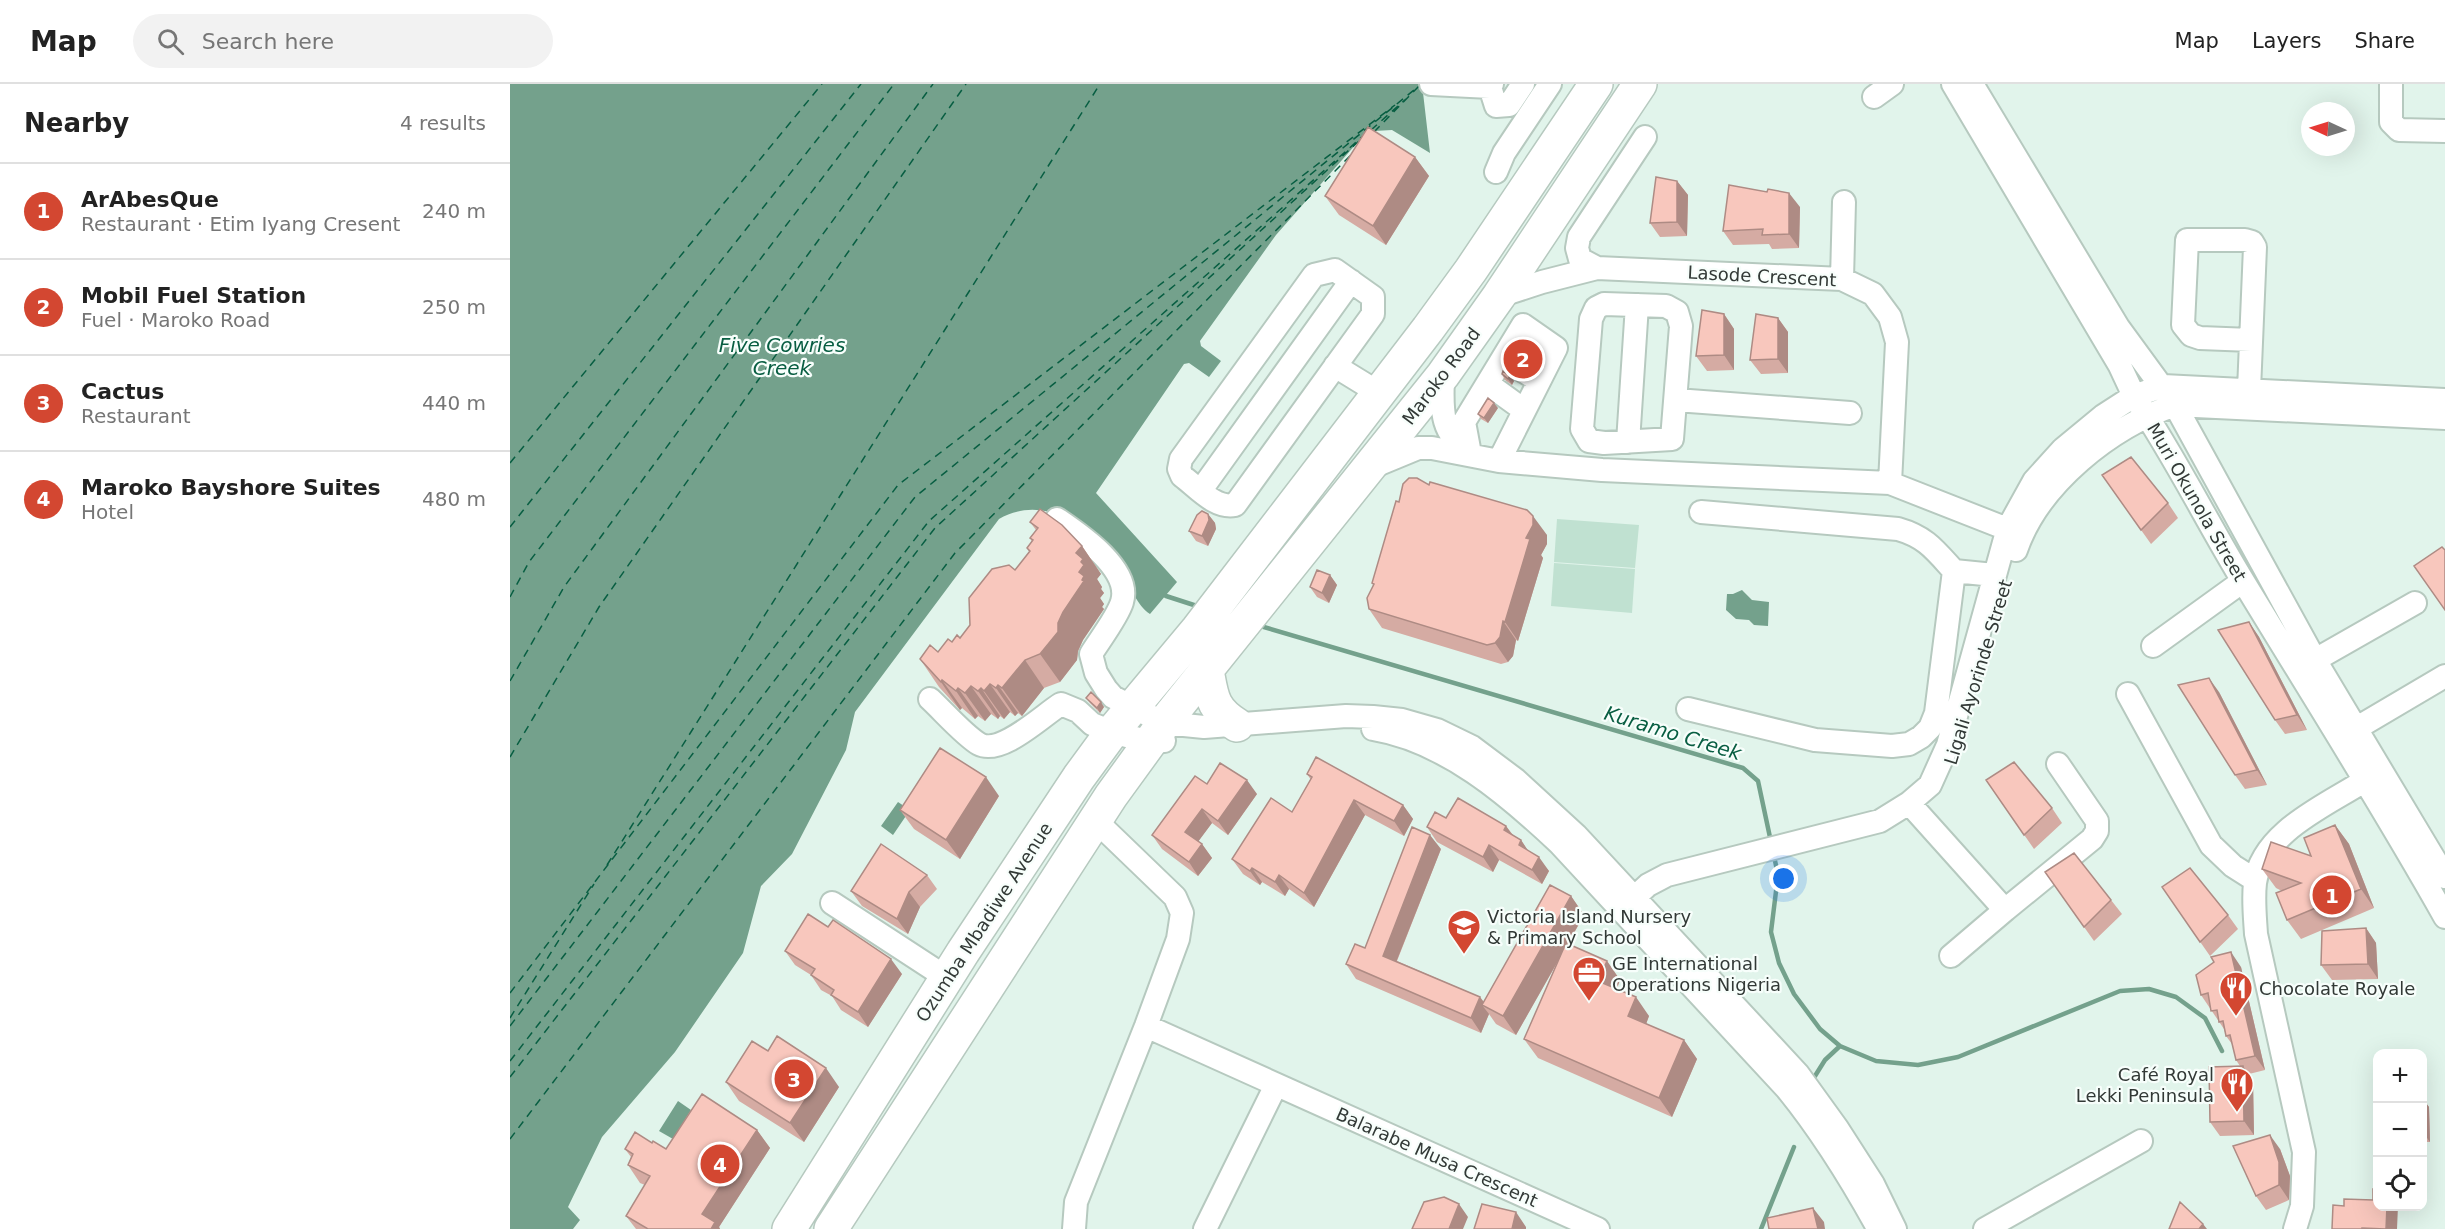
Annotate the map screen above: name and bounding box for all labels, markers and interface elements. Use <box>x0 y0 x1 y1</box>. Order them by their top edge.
search box <box>133 14 553 68</box>
text: Map <box>30 25 97 58</box>
icon: search <box>154 25 187 58</box>
text: Search here <box>202 29 334 54</box>
text: Map <box>2175 29 2219 53</box>
text: Layers <box>2252 29 2321 53</box>
text: Share <box>2354 29 2415 53</box>
north arrow <box>2301 102 2355 156</box>
text: Nearby <box>24 108 129 138</box>
text: 4 results <box>400 111 486 135</box>
text: ArAbesQue <box>81 187 219 212</box>
text: 1 <box>37 199 50 223</box>
text: 240 m <box>422 199 486 223</box>
text: Restaurant · Etim Iyang Cresent <box>81 212 400 236</box>
street label: Lasode Crescent <box>1687 262 1837 290</box>
text: Mobil Fuel Station <box>81 283 306 308</box>
text: 2 <box>37 295 50 319</box>
text: 250 m <box>422 295 486 319</box>
text: Fuel · Maroko Road <box>81 308 270 332</box>
street label: Maroko Road <box>1398 323 1484 429</box>
water label: Five Cowries Creek <box>719 333 845 380</box>
pin: 2 <box>1504 336 1542 382</box>
text: Cactus <box>81 379 164 404</box>
text: 3 <box>37 391 50 415</box>
text: 440 m <box>422 391 486 415</box>
text: Restaurant <box>81 404 191 428</box>
street label: Muri Okunola Street <box>2143 419 2251 585</box>
text: Maroko Bayshore Suites <box>81 475 381 500</box>
text: 4 <box>37 487 50 511</box>
text: 480 m <box>422 487 486 511</box>
text: Hotel <box>81 500 134 524</box>
street label: Ligali Ayorinde Street <box>1940 577 2016 767</box>
water label: Kuramo Creek <box>1602 701 1746 766</box>
street label: Ozumba Mbadiwe Avenue <box>912 818 1056 1026</box>
your location <box>1769 864 1798 893</box>
pin: 1 <box>2312 872 2352 918</box>
place label: Victoria Island Nursery & Primary School <box>1487 906 1691 948</box>
school or university icon: Victoria Island Nursery & Primary School <box>1446 908 1482 955</box>
place label: GE International Operations Nigeria <box>1612 953 1781 995</box>
office icon: GE International Operations Nigeria <box>1571 955 1607 1002</box>
restaurant icon: Chocolate Royale <box>2218 970 2254 1017</box>
place label: Chocolate Royale <box>2259 978 2415 999</box>
map controls <box>2373 1049 2427 1211</box>
button: + <box>2373 1049 2427 1103</box>
pin: 3 <box>774 1056 814 1102</box>
place label: Café Royal Lekki Peninsula <box>2076 1064 2214 1106</box>
restaurant icon: Café Royal Lekki Peninsula <box>2219 1066 2255 1113</box>
street label: Balarabe Musa Crescent <box>1333 1103 1541 1211</box>
button: − <box>2373 1103 2427 1157</box>
pin: 4 <box>700 1142 740 1186</box>
button: locate <box>2373 1157 2427 1211</box>

